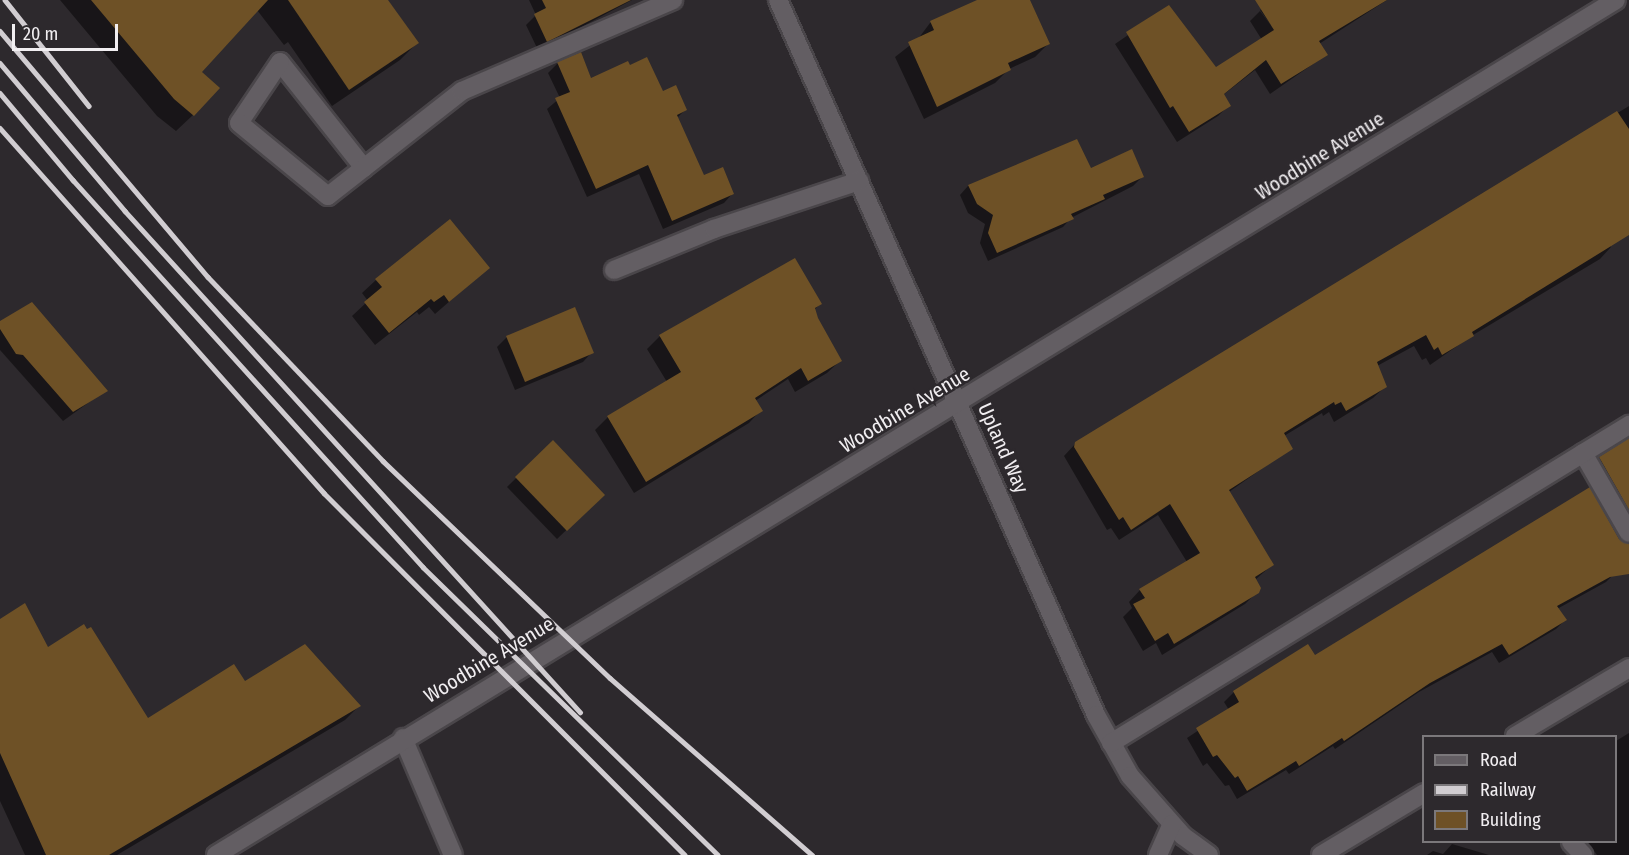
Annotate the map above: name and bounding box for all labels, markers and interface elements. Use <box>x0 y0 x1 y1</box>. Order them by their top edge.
scale bar <box>15 12 122 50</box>
text: 20 m <box>23 23 58 45</box>
street label: Woodbine Avenue <box>1251 107 1389 205</box>
street label: Woodbine Avenue <box>836 362 974 458</box>
street label: Upland Way <box>972 399 1034 497</box>
street label: Woodbine Avenue <box>420 612 558 708</box>
legend <box>1422 735 1617 843</box>
text: Road <box>1480 749 1517 771</box>
text: Railway <box>1480 779 1536 801</box>
text: Building <box>1480 809 1541 831</box>

